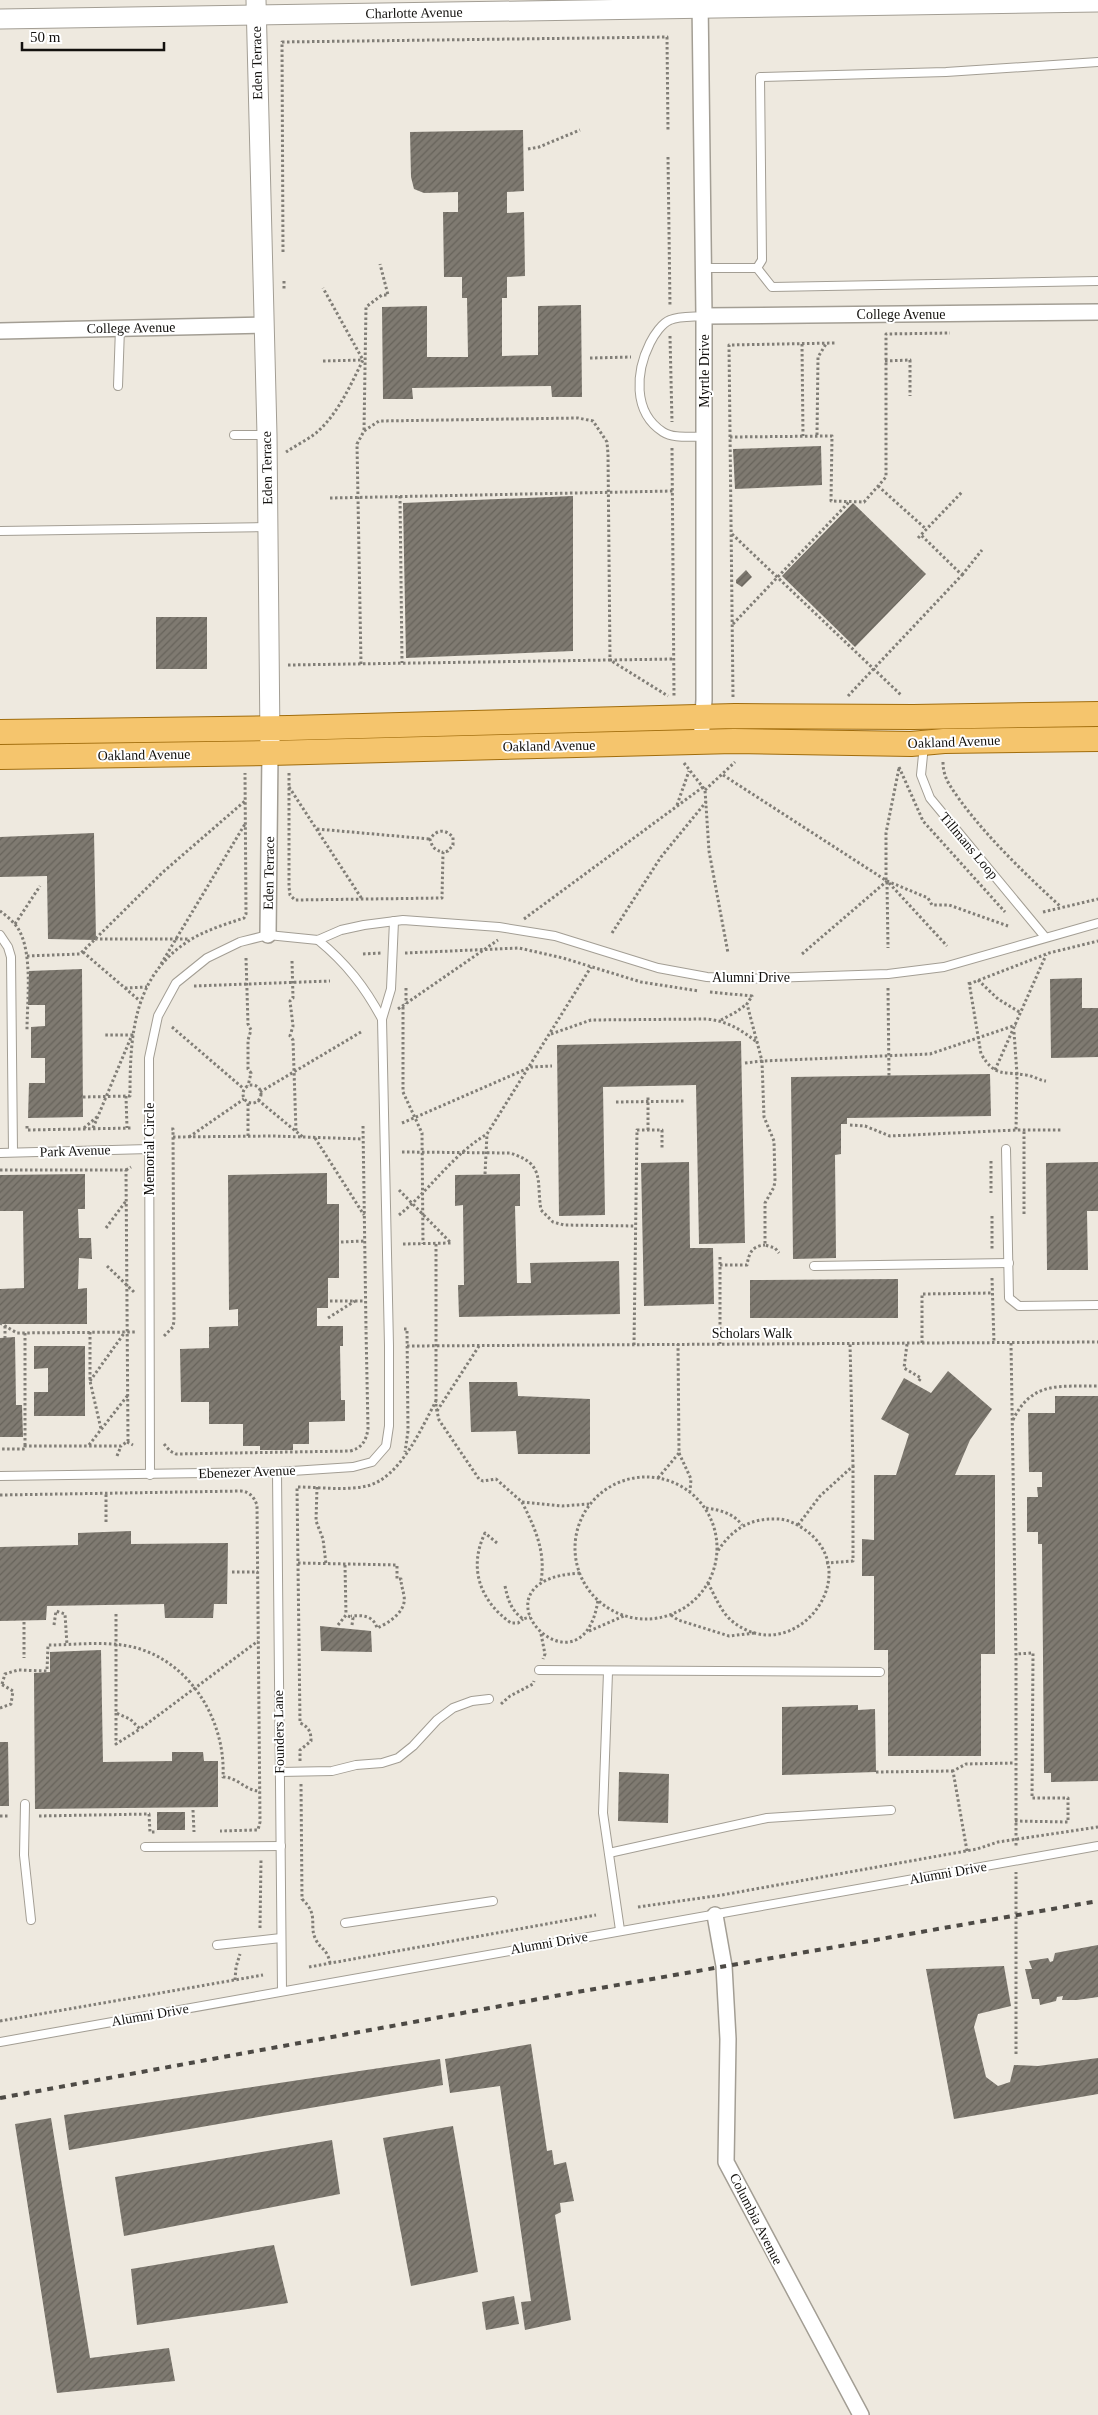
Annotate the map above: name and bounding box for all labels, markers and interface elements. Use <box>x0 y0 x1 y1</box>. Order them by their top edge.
street label: Charlotte Avenue <box>365 5 463 21</box>
scale bar <box>22 20 165 52</box>
street label: Eden Terrace <box>249 26 265 100</box>
text: 50 m <box>30 29 61 45</box>
street label: College Avenue <box>857 307 945 322</box>
street label: College Avenue <box>86 320 176 336</box>
street label: Myrtle Drive <box>697 334 712 408</box>
street label: Eden Terrace <box>259 431 275 505</box>
street label: Oakland Avenue <box>907 733 1001 751</box>
street label: Oakland Avenue <box>503 738 595 754</box>
street label: Oakland Avenue <box>98 747 190 763</box>
street label: Tillmans Loop <box>937 810 1001 882</box>
street label: Eden Terrace <box>261 836 277 910</box>
street label: Alumni Drive <box>712 970 790 985</box>
street label: Memorial Circle <box>142 1103 157 1195</box>
street label: Park Avenue <box>39 1142 111 1160</box>
street label: Scholars Walk <box>712 1326 792 1341</box>
street label: Ebenezer Avenue <box>198 1463 296 1481</box>
street label: Founders Lane <box>271 1690 287 1774</box>
street label: Alumni Drive <box>908 1859 988 1887</box>
street label: Alumni Drive <box>509 1929 589 1957</box>
street label: Alumni Drive <box>110 2001 190 2029</box>
street label: Columbia Avenue <box>727 2171 785 2267</box>

